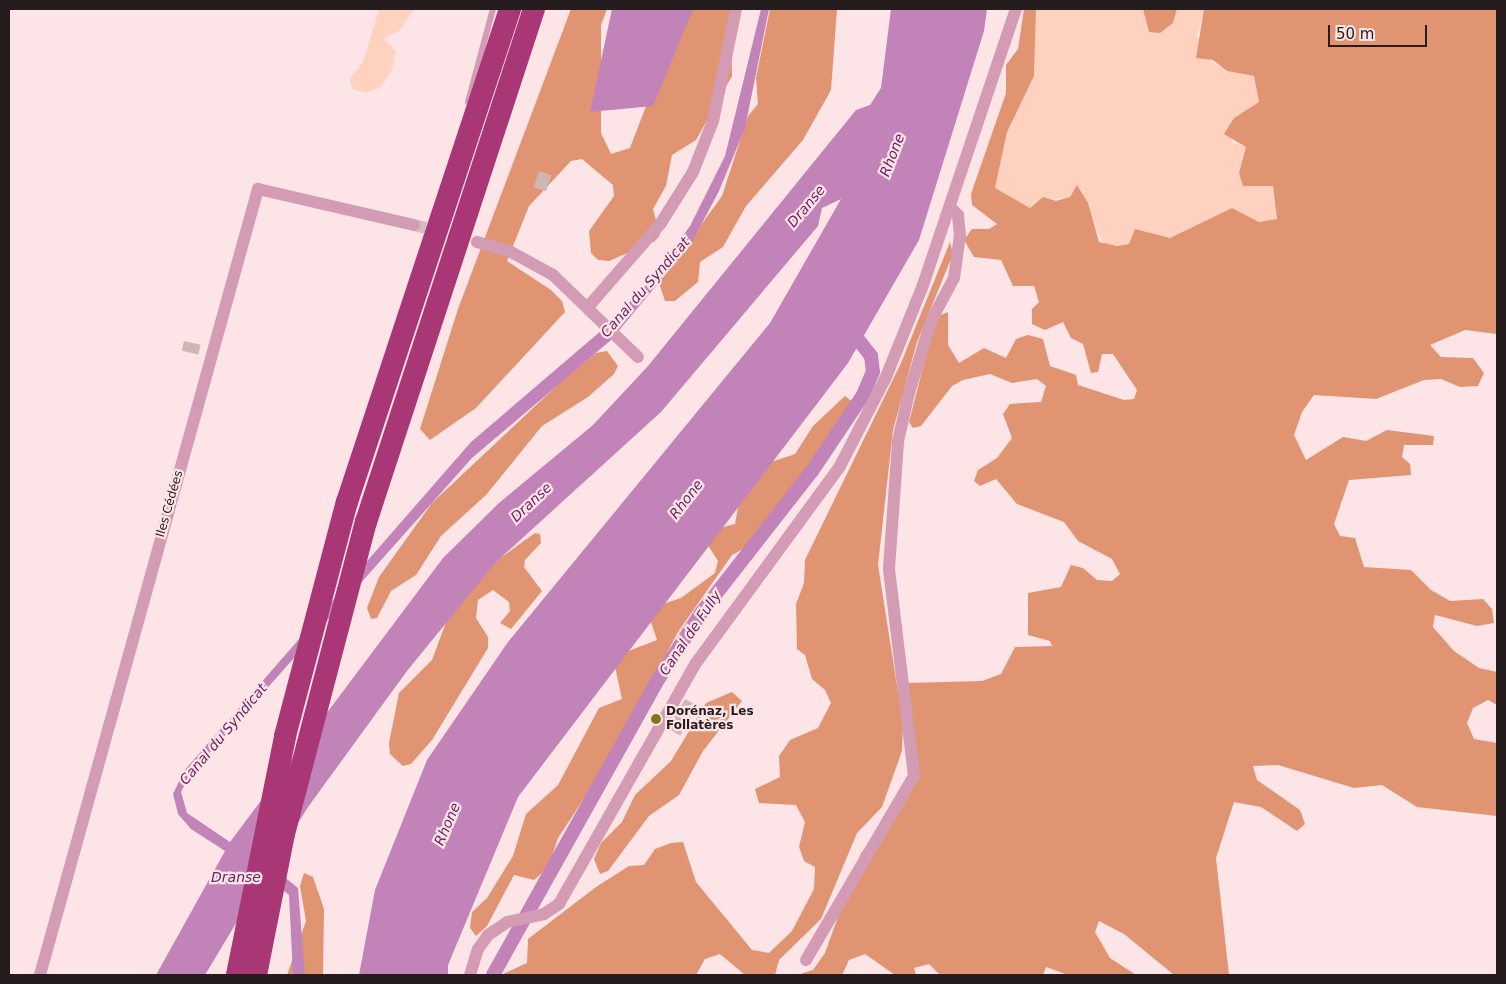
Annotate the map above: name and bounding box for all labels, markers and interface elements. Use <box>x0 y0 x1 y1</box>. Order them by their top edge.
scale bar <box>1331 15 1430 47</box>
text: 50 m <box>1336 25 1374 43</box>
water label: Rhone <box>876 131 908 179</box>
water label: Dranse <box>784 181 828 231</box>
water label: Canal du Syndicat <box>597 234 693 340</box>
street label: Iles Cédées <box>154 469 186 539</box>
water label: Rhone <box>666 476 706 522</box>
water label: Dranse <box>507 479 555 525</box>
water label: Canal de Fully <box>655 587 725 679</box>
water label: Canal du Syndicat <box>176 680 270 788</box>
place label: Dorénaz, Les Follatères <box>666 705 754 733</box>
marker: Dorénaz, Les Follatères <box>650 713 662 725</box>
water label: Rhone <box>431 800 463 848</box>
water label: Dranse <box>211 869 261 885</box>

